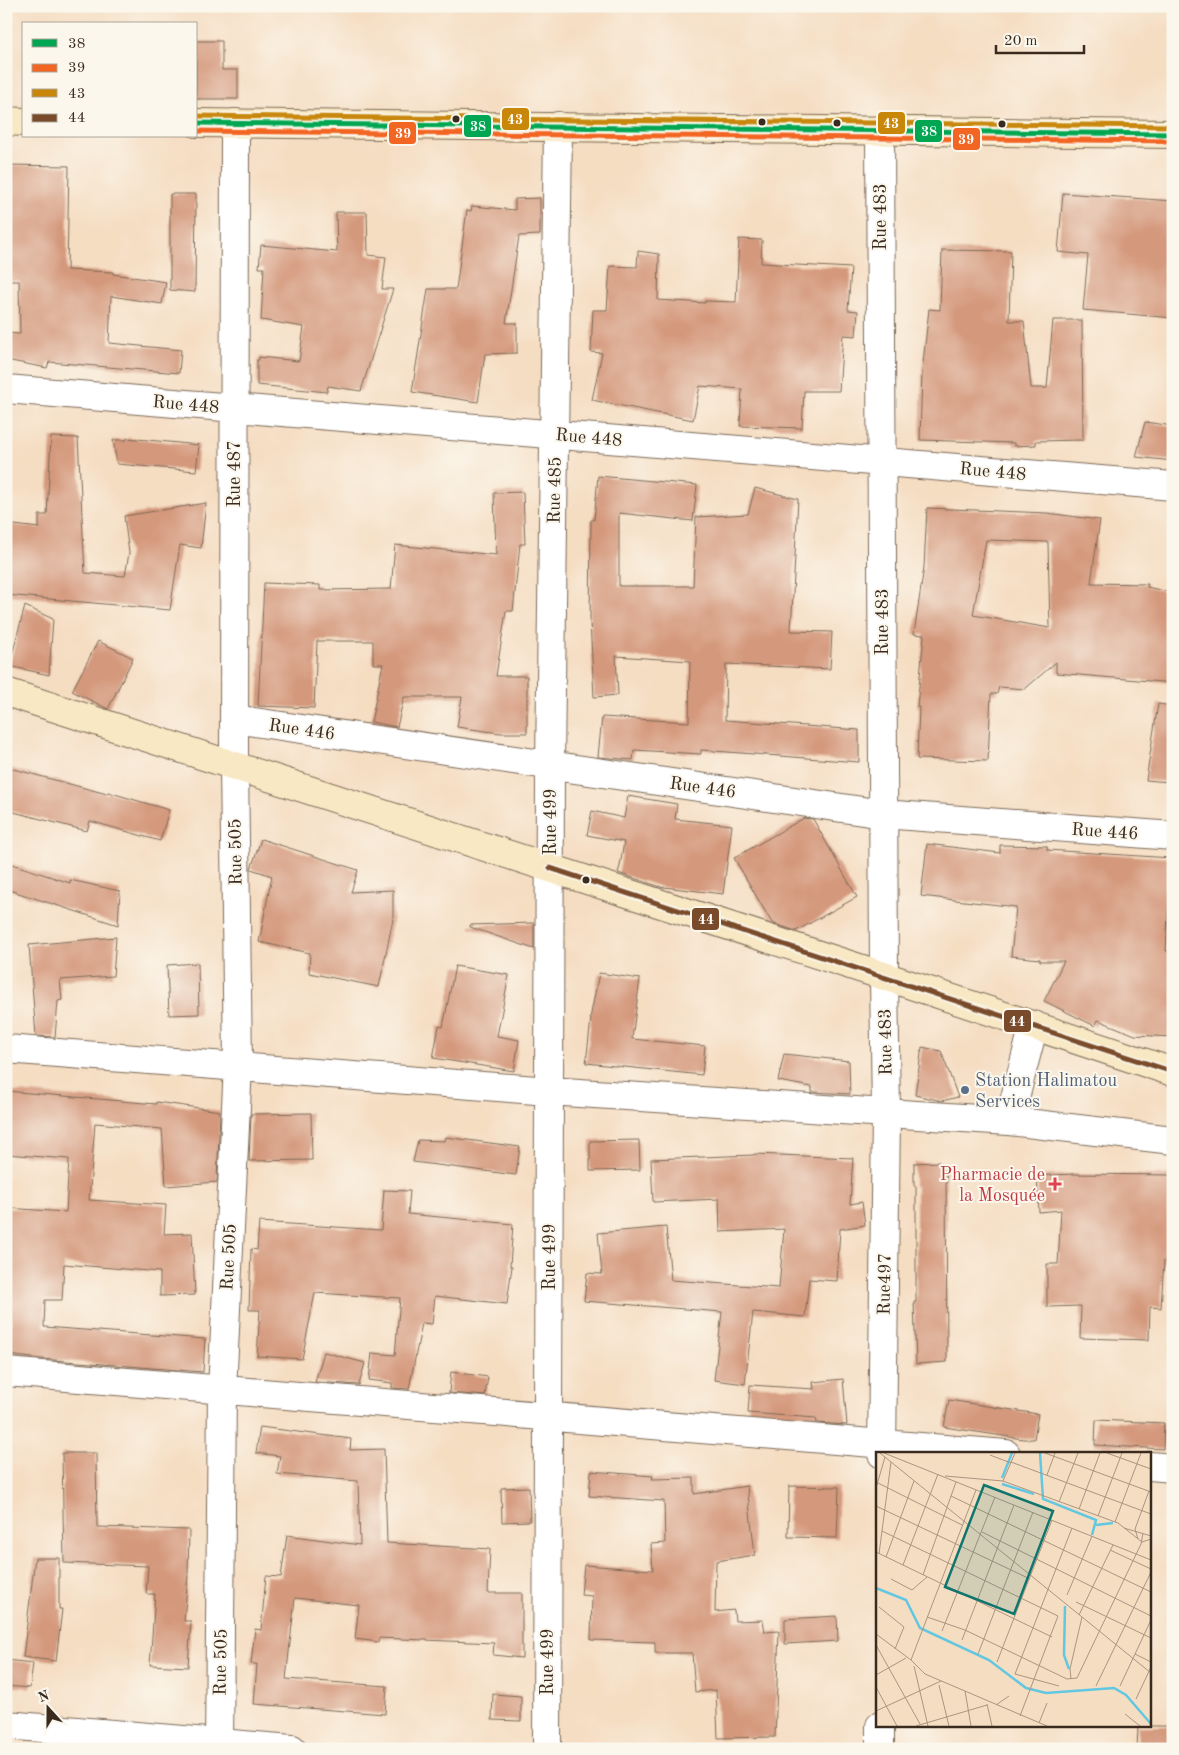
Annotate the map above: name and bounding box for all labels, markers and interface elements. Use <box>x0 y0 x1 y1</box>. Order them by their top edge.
legend <box>22 22 198 138</box>
scale bar <box>996 22 1084 54</box>
text: 20 m <box>1004 34 1038 49</box>
text: 38 <box>68 37 85 52</box>
text: 39 <box>68 61 85 76</box>
text: 43 <box>68 87 85 102</box>
line badge: 43 <box>501 107 530 131</box>
text: 44 <box>68 111 85 126</box>
line badge: 43 <box>877 111 906 135</box>
text: 43 <box>507 113 523 127</box>
unlabelled marker <box>451 114 461 124</box>
line badge: 38 <box>463 114 492 138</box>
unlabelled marker <box>757 117 767 127</box>
text: 43 <box>883 117 899 131</box>
unlabelled marker <box>832 118 842 128</box>
line badge: 38 <box>914 119 943 143</box>
unlabelled marker <box>997 119 1007 129</box>
text: 38 <box>470 120 486 134</box>
line badge: 39 <box>388 121 417 145</box>
text: 38 <box>921 125 937 139</box>
text: 39 <box>395 127 411 141</box>
line badge: 39 <box>952 127 981 151</box>
text: 39 <box>958 133 974 147</box>
street label: Rue 483 <box>872 183 890 251</box>
street label: Rue 448 <box>152 393 220 417</box>
street label: Rue 448 <box>555 426 623 450</box>
street label: Rue 487 <box>226 440 244 508</box>
street label: Rue 485 <box>545 456 565 524</box>
street label: Rue 448 <box>959 460 1027 484</box>
street label: Rue 483 <box>874 588 892 656</box>
street label: Rue 446 <box>267 716 336 744</box>
street label: Rue 446 <box>668 774 737 802</box>
street label: Rue 499 <box>542 788 560 856</box>
street label: Rue 505 <box>226 818 246 886</box>
street label: Rue 446 <box>1071 821 1139 843</box>
unlabelled marker <box>581 875 591 885</box>
line badge: 44 <box>691 907 720 931</box>
text: 44 <box>698 913 714 927</box>
street label: Rue 483 <box>876 1008 896 1076</box>
line badge: 44 <box>1003 1009 1032 1033</box>
text: 44 <box>1009 1015 1025 1029</box>
place label: Station Halimatou Services <box>975 1072 1117 1111</box>
marker: Station Halimatou Services <box>959 1084 971 1096</box>
place label: Pharmacie de la Mosquée <box>940 1166 1045 1205</box>
marker: Pharmacie de la Mosquée <box>1049 1178 1061 1190</box>
street label: Rue 505 <box>218 1223 240 1291</box>
street label: Rue 499 <box>541 1223 559 1291</box>
street label: Rue497 <box>875 1253 895 1315</box>
inset map <box>876 1452 1152 1728</box>
street label: Rue 505 <box>211 1628 231 1696</box>
street label: Rue 499 <box>539 1628 557 1696</box>
north arrow <box>22 1682 72 1732</box>
text: N <box>36 1688 51 1705</box>

